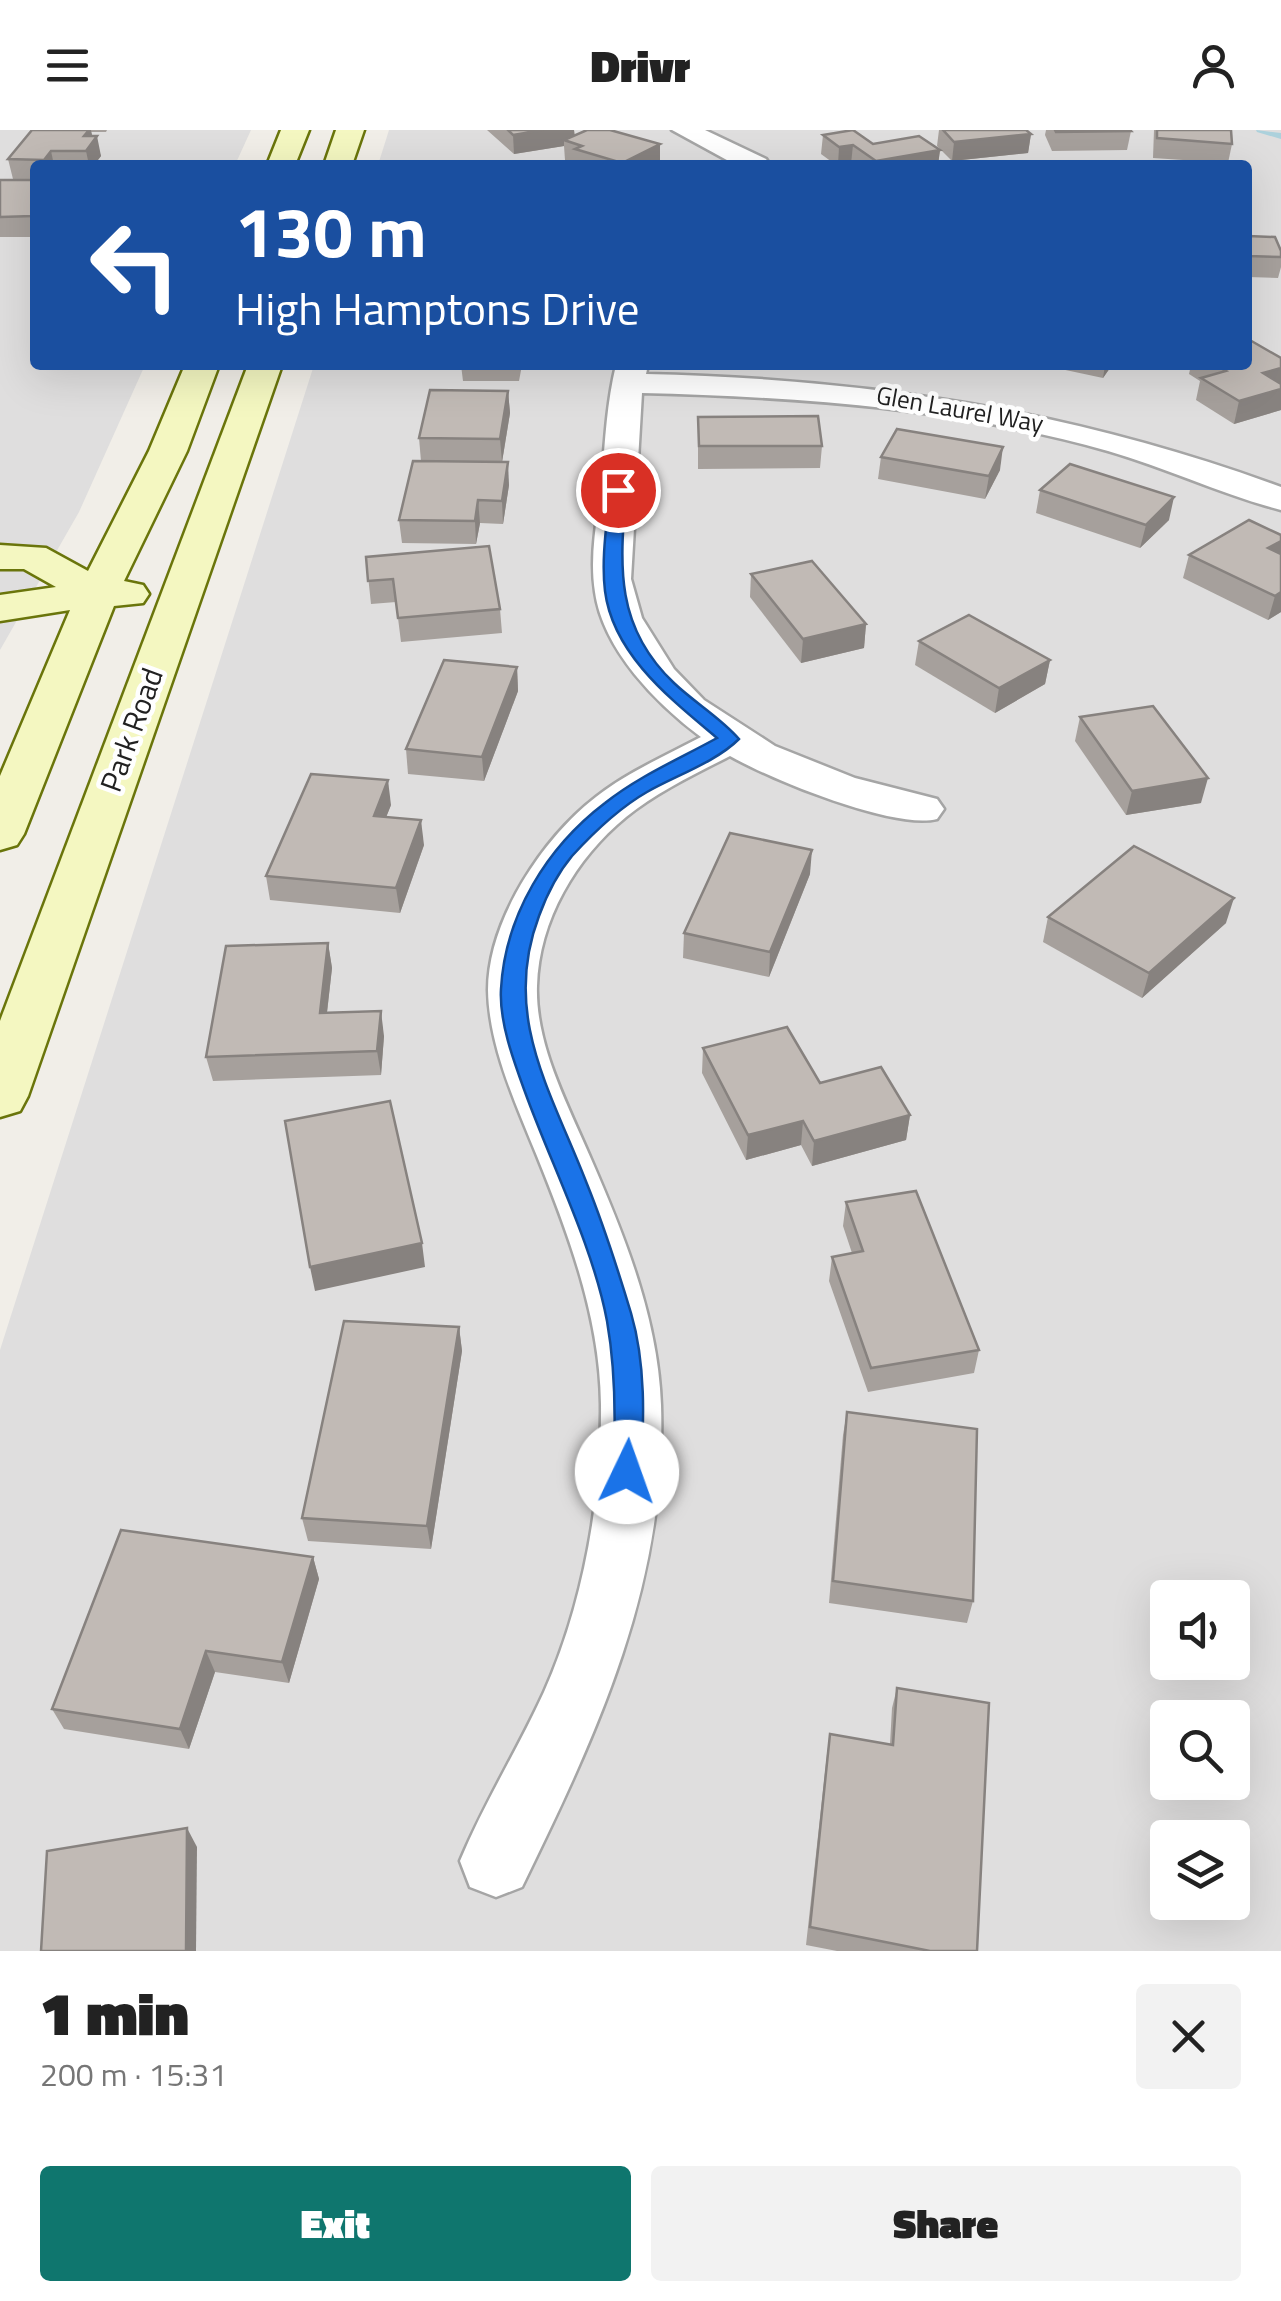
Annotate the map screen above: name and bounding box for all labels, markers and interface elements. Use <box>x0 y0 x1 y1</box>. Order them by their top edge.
text: Drivr <box>591 31 690 99</box>
icon: menu <box>40 38 95 93</box>
icon: person <box>1186 38 1241 93</box>
text: 130 m <box>235 178 427 284</box>
icon: left <box>70 200 200 330</box>
text: High Hamptons Drive <box>235 274 640 342</box>
street label: Glen Laurel Way <box>873 376 1047 442</box>
pin <box>576 448 661 533</box>
icon: arrive <box>591 463 646 518</box>
street label: Park Road <box>87 661 175 798</box>
position arrow <box>575 1420 679 1524</box>
map controls <box>1150 1580 1250 1920</box>
button: sound <box>1150 1580 1250 1680</box>
button: search <box>1150 1700 1250 1800</box>
button: layers <box>1150 1820 1250 1920</box>
text: 1 min <box>40 1967 189 2058</box>
button: close <box>1136 1984 1241 2089</box>
text: 200 m · 15:31 <box>40 2050 227 2098</box>
button: Exit <box>40 2166 631 2281</box>
button: Share <box>651 2166 1241 2281</box>

